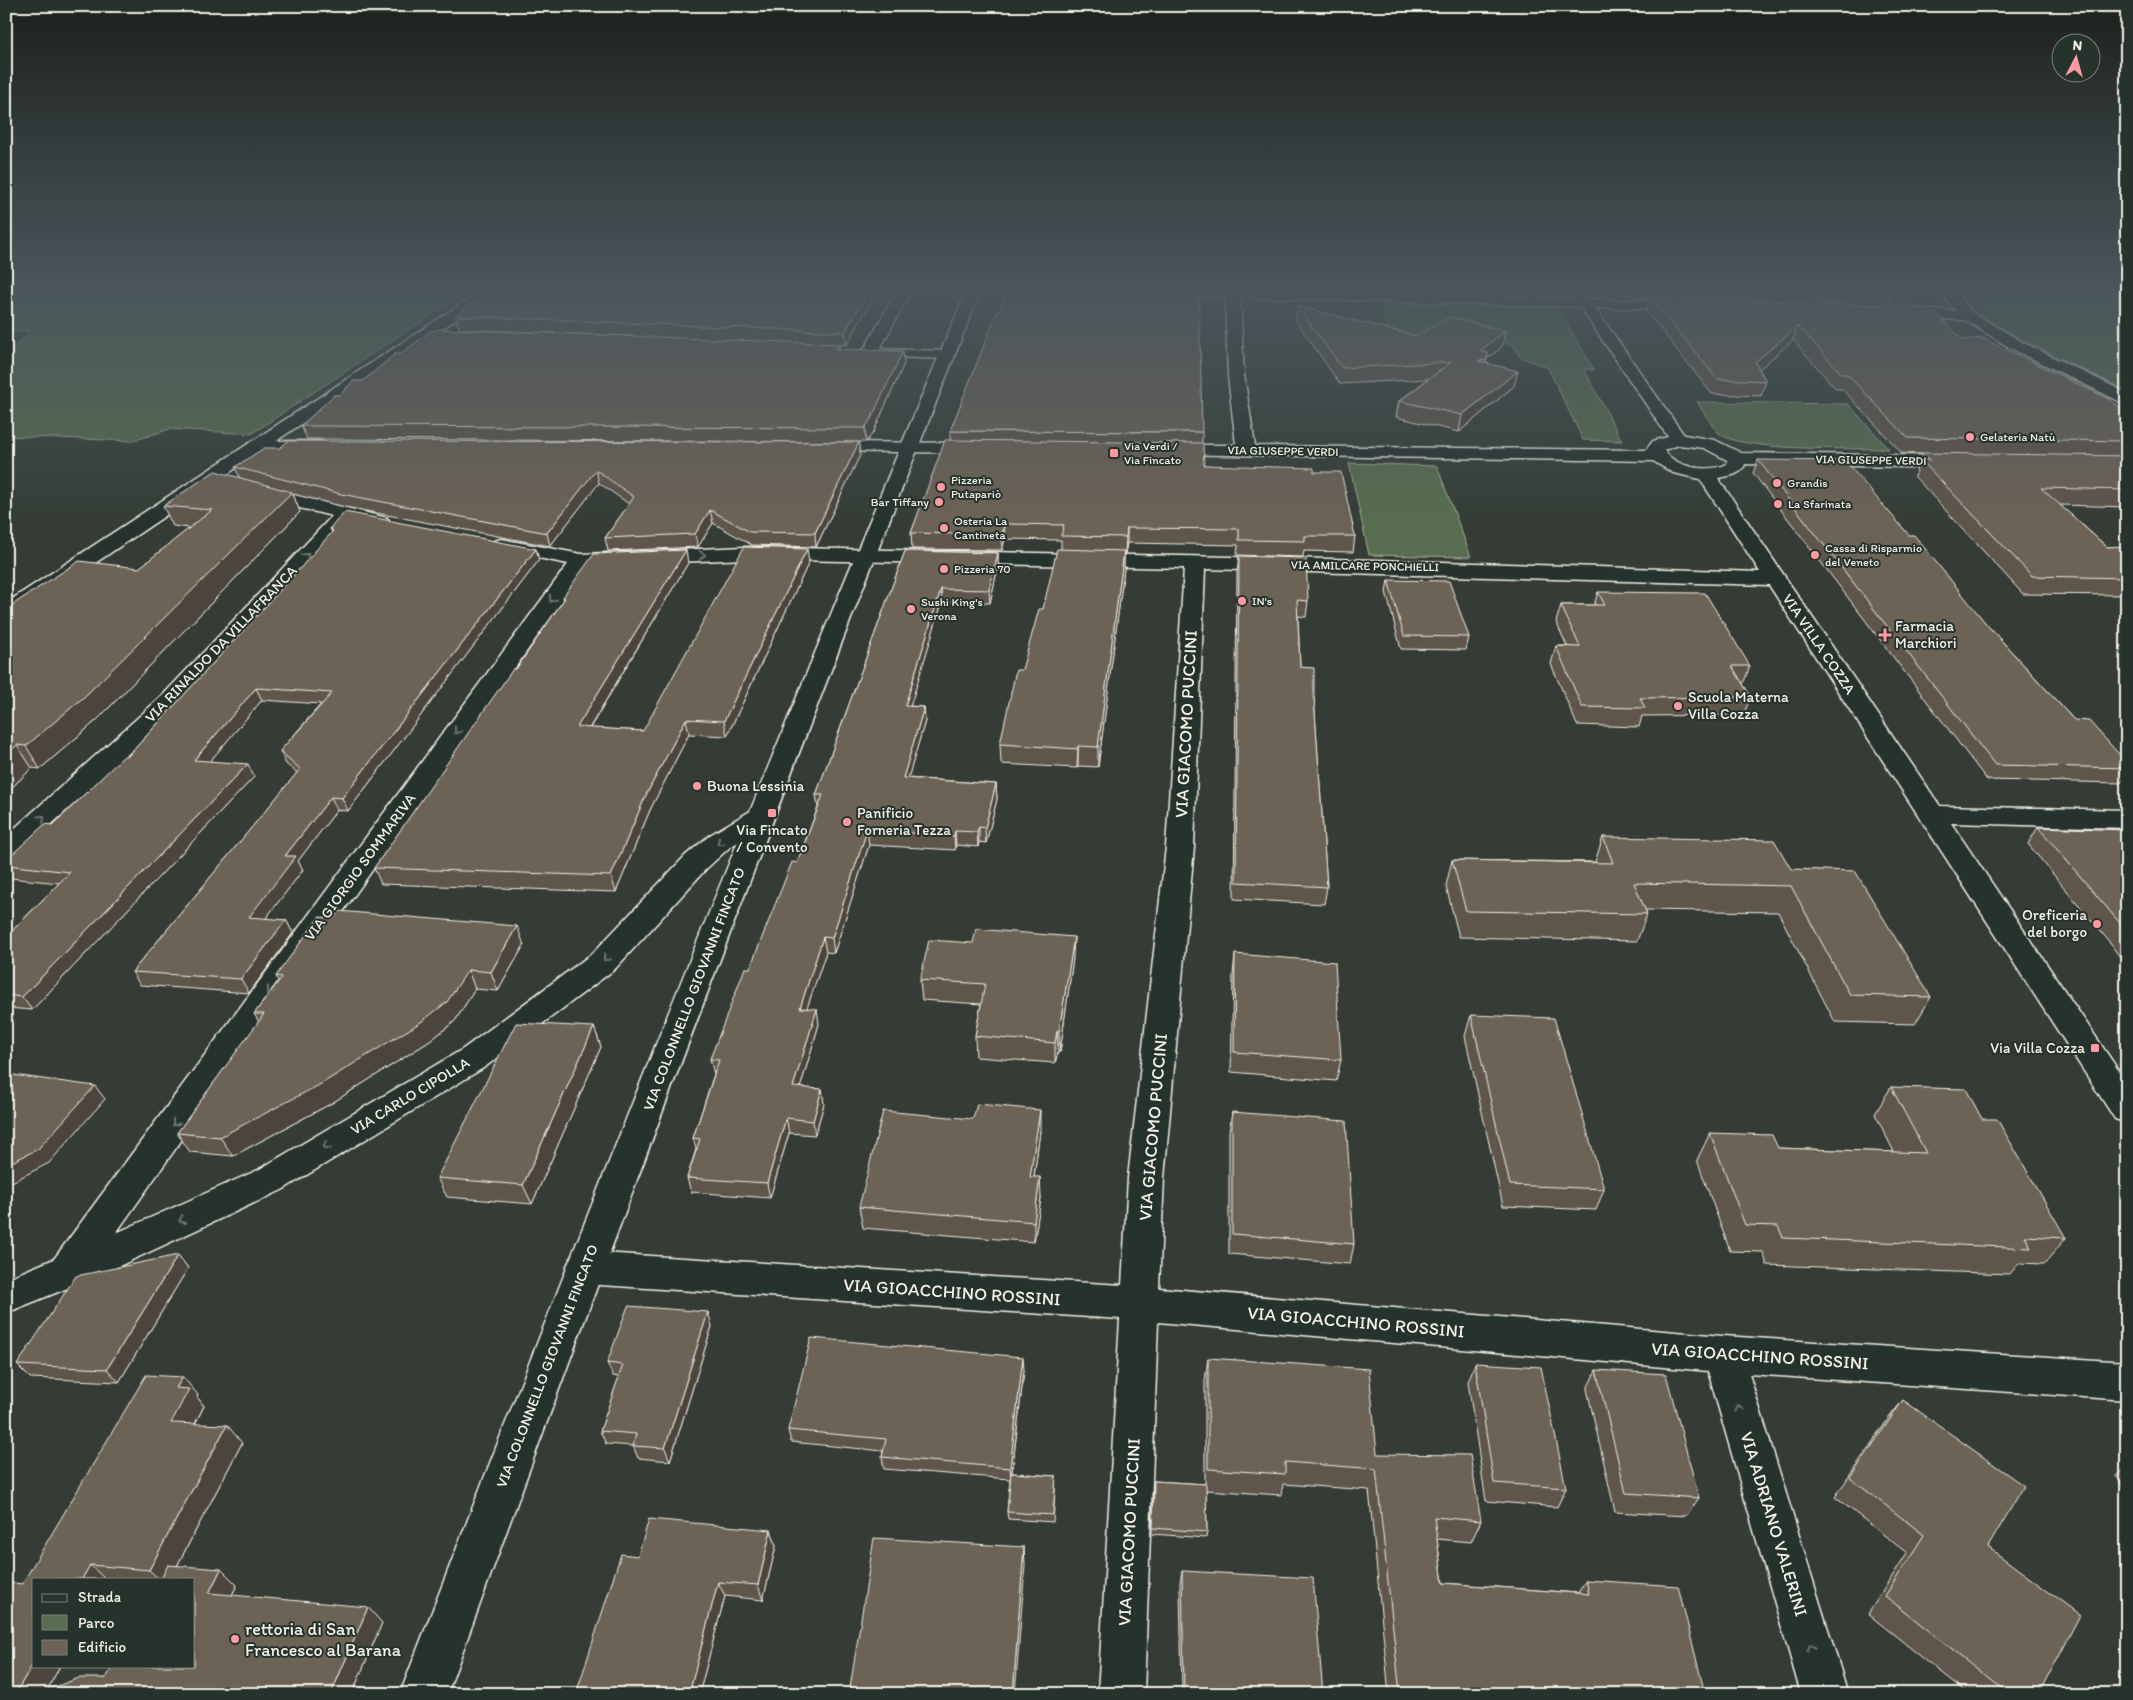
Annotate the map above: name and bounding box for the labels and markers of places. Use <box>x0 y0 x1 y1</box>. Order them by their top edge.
place label: Gelateria Natù <box>1980 430 2056 444</box>
marker: Gelateria Natù <box>1964 431 1976 443</box>
place label: Via Verdi / Via Fincato <box>1124 439 1181 467</box>
marker: Via Verdi / Via Fincato <box>1108 447 1120 459</box>
place label: Pizzeria Putapariò <box>951 473 1001 501</box>
place label: Grandis <box>1787 476 1828 490</box>
marker: Grandis <box>1771 477 1783 489</box>
marker: Pizzeria Putapariò <box>935 481 947 493</box>
place label: Bar Tiffany <box>871 495 929 509</box>
marker: Bar Tiffany <box>933 496 945 508</box>
place label: La Sfarinata <box>1788 497 1851 511</box>
marker: La Sfarinata <box>1772 498 1784 510</box>
place label: Osteria La Cantineta <box>954 514 1008 542</box>
marker: Osteria La Cantineta <box>938 522 950 534</box>
place label: Cassa di Risparmio del Veneto <box>1825 541 1922 569</box>
marker: Cassa di Risparmio del Veneto <box>1809 549 1821 561</box>
place label: Pizzeria 70 <box>954 562 1011 576</box>
marker: Pizzeria 70 <box>938 563 950 575</box>
place label: IN's <box>1252 594 1272 608</box>
place label: Sushi King's Verona <box>921 595 983 623</box>
marker: IN's <box>1236 595 1248 607</box>
marker: Sushi King's Verona <box>905 603 917 615</box>
place label: Farmacia Marchiori <box>1895 617 1957 652</box>
marker: Farmacia Marchiori <box>1879 629 1891 641</box>
place label: Scuola Materna Villa Cozza <box>1688 688 1789 723</box>
marker: Scuola Materna Villa Cozza <box>1672 700 1684 712</box>
place label: Buona Lessinia <box>707 777 805 795</box>
marker: Buona Lessinia <box>691 780 703 792</box>
place label: Panificio Forneria Tezza <box>857 804 951 839</box>
marker: Via Fincato / Convento <box>766 807 778 819</box>
marker: Panificio Forneria Tezza <box>841 816 853 828</box>
place label: Via Fincato / Convento <box>736 821 808 856</box>
place label: Oreficeria del borgo <box>2022 906 2087 941</box>
marker: Oreficeria del borgo <box>2091 918 2103 930</box>
place label: Via Villa Cozza <box>1990 1039 2085 1057</box>
marker: Via Villa Cozza <box>2089 1042 2101 1054</box>
place label: rettoria di San Francesco al Barana <box>245 1618 402 1661</box>
marker: rettoria di San Francesco al Barana <box>229 1633 241 1645</box>

